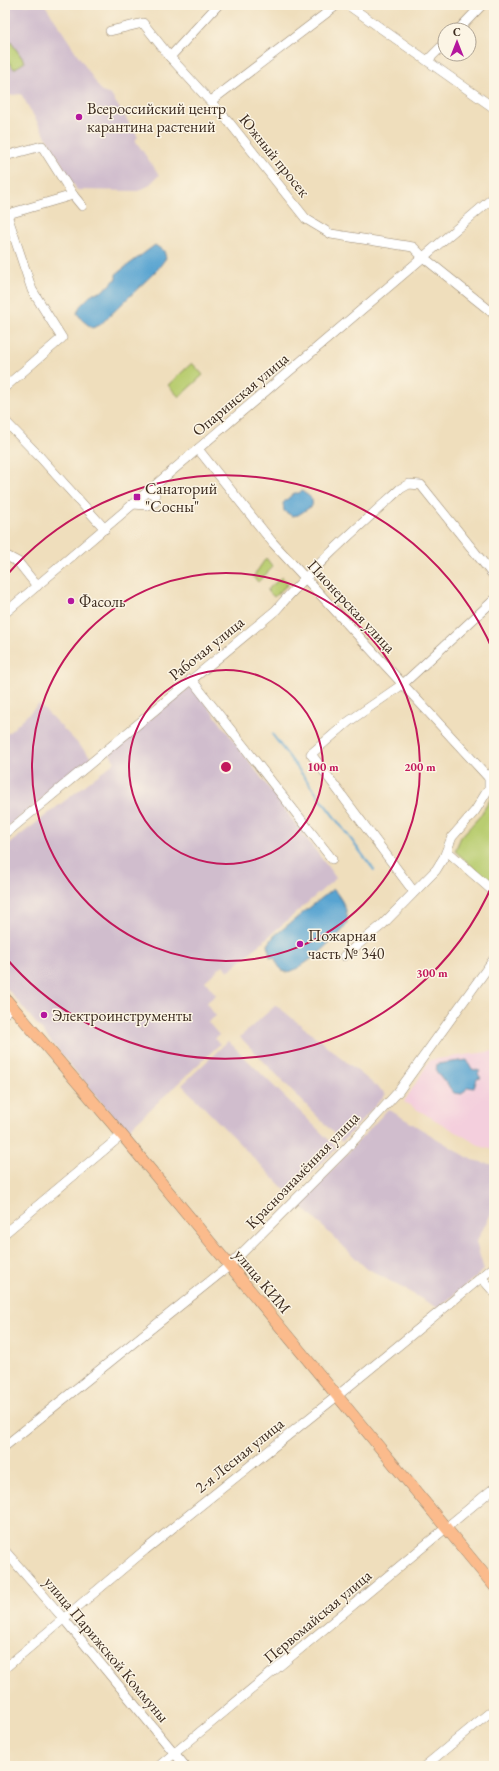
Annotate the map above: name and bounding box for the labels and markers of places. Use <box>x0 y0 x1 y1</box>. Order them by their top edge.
place label: Всероссийский центр карантина растений <box>87 98 226 137</box>
marker: Всероссийский центр карантина растений <box>74 112 84 122</box>
place label: Санаторий "Сосны" <box>145 478 218 517</box>
marker: Санаторий "Сосны" <box>132 492 142 502</box>
place label: Фасоль <box>79 591 125 612</box>
marker: Фасоль <box>66 596 76 606</box>
centre of rings <box>219 760 233 774</box>
place label: Пожарная часть № 340 <box>308 925 385 964</box>
marker: Пожарная часть № 340 <box>295 939 305 949</box>
place label: Электроинструменты <box>52 1005 192 1026</box>
marker: Электроинструменты <box>39 1010 49 1020</box>

